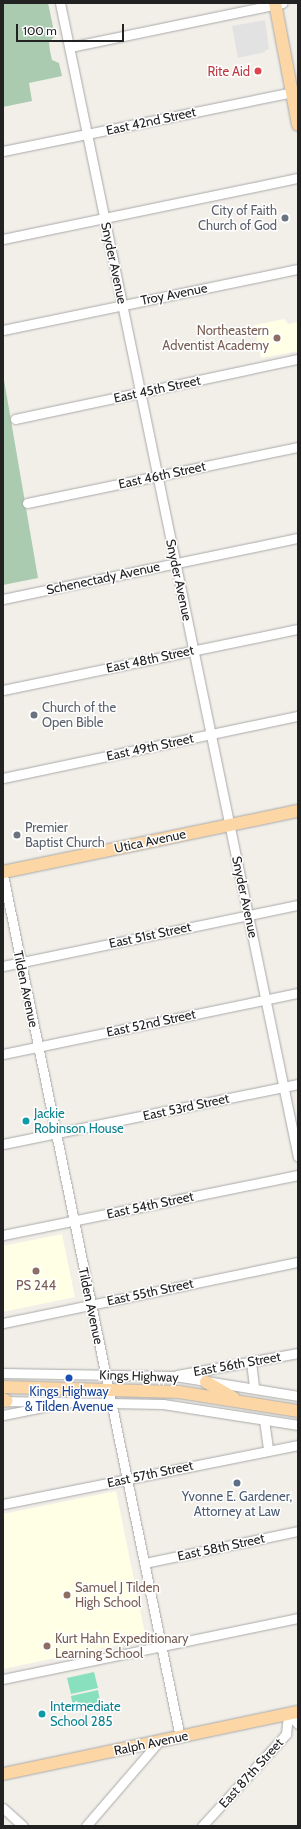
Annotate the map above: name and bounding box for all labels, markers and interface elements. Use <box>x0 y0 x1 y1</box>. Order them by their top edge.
scale bar <box>18 16 126 42</box>
text: 100 m <box>23 23 57 38</box>
place label: Rite Aid <box>208 63 250 79</box>
marker: Rite Aid <box>253 66 263 76</box>
street label: East 42nd Street <box>105 104 197 138</box>
place label: City of Faith Church of God <box>198 203 277 234</box>
marker: City of Faith Church of God <box>280 213 290 223</box>
street label: Snyder Avenue <box>98 221 130 305</box>
street label: Troy Avenue <box>139 280 209 308</box>
place label: Northeastern Adventist Academy <box>162 323 269 354</box>
marker: Northeastern Adventist Academy <box>272 333 282 343</box>
street label: East 45th Street <box>112 372 202 406</box>
street label: East 46th Street <box>117 458 207 492</box>
street label: Snyder Avenue <box>163 538 195 622</box>
street label: Schenectady Avenue <box>45 558 161 598</box>
street label: East 48th Street <box>105 642 195 676</box>
place label: Church of the Open Bible <box>42 700 116 731</box>
marker: Church of the Open Bible <box>29 710 39 720</box>
street label: East 49th Street <box>105 730 195 764</box>
place label: Premier Baptist Church <box>25 820 105 851</box>
street label: Utica Avenue <box>113 826 187 856</box>
marker: Premier Baptist Church <box>12 830 22 840</box>
street label: Snyder Avenue <box>229 855 261 939</box>
street label: East 51st Street <box>108 919 192 951</box>
street label: Tilden Avenue <box>10 949 42 1029</box>
street label: East 52nd Street <box>105 1006 197 1040</box>
street label: East 53rd Street <box>141 1090 231 1124</box>
place label: Jackie Robinson House <box>34 1106 124 1137</box>
marker: Jackie Robinson House <box>21 1116 31 1126</box>
street label: East 54th Street <box>105 1188 195 1222</box>
marker: PS 244 <box>31 1266 41 1276</box>
street label: Tilden Avenue <box>75 1266 107 1346</box>
street label: East 55th Street <box>105 1275 195 1309</box>
place label: PS 244 <box>16 1277 56 1293</box>
street label: East 56th Street <box>192 1349 282 1379</box>
street label: Kings Highway <box>99 1367 179 1385</box>
marker: Kings Highway & Tilden Avenue <box>64 1373 74 1383</box>
place label: Kings Highway & Tilden Avenue <box>25 1384 113 1415</box>
street label: East 57th Street <box>106 1457 194 1491</box>
marker: Yvonne E. Gardener, Attorney at Law <box>232 1478 242 1488</box>
place label: Yvonne E. Gardener, Attorney at Law <box>182 1489 292 1520</box>
street label: East 58th Street <box>176 1530 266 1564</box>
place label: Samuel J Tilden High School <box>75 1580 160 1611</box>
marker: Samuel J Tilden High School <box>62 1590 72 1600</box>
place label: Kurt Hahn Expeditionary Learning School <box>55 1631 188 1662</box>
marker: Kurt Hahn Expeditionary Learning School <box>42 1641 52 1651</box>
place label: Intermediate School 285 <box>50 1699 121 1730</box>
marker: Intermediate School 285 <box>37 1709 47 1719</box>
street label: Ralph Avenue <box>112 1728 190 1758</box>
street label: East 87th Street <box>216 1735 286 1811</box>

